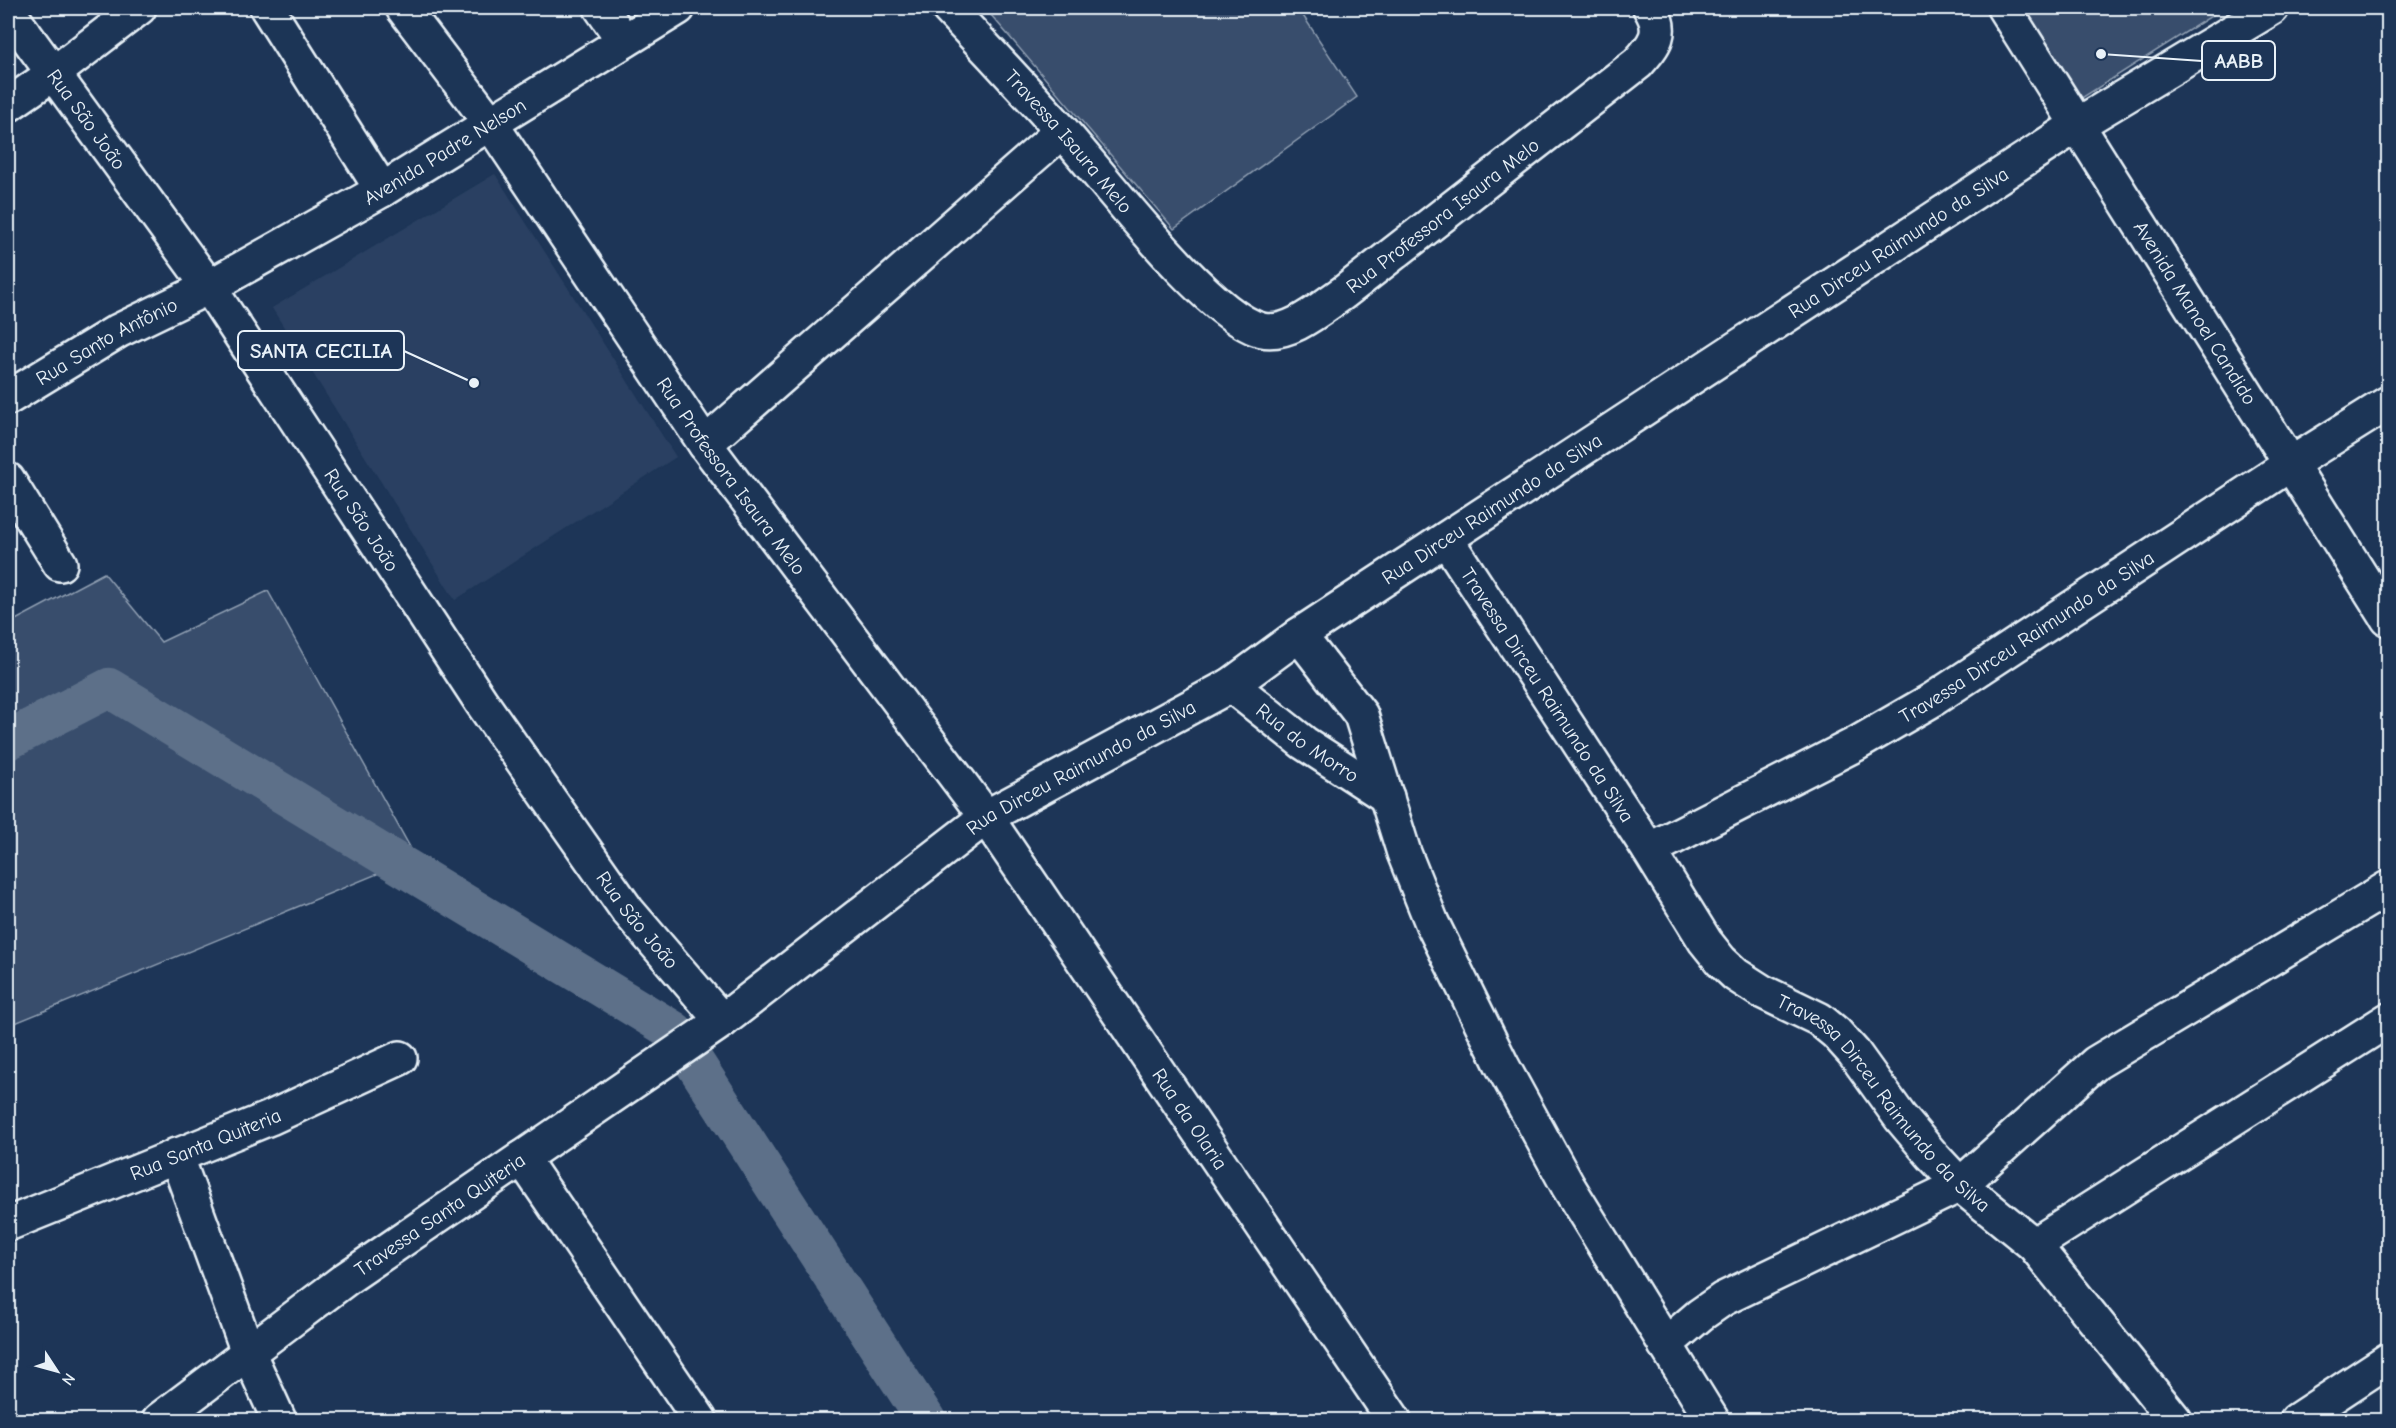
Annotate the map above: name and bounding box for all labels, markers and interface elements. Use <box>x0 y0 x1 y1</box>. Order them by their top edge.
callout: AABB <box>2202 41 2275 80</box>
text: AABB <box>2215 49 2264 73</box>
street label: Rua São João <box>43 65 131 174</box>
street label: Travessa Isaura Melo <box>1000 65 1137 218</box>
street label: Avenida Padre Nelson <box>360 93 530 209</box>
street label: Rua Professora Isaura Melo <box>1341 133 1544 298</box>
street label: Rua Dirceu Raimundo da Silva <box>1784 162 2013 323</box>
street label: Avenida Manoel Candido <box>2129 217 2262 409</box>
street label: Rua Santo Antônio <box>32 293 181 390</box>
callout: SANTA CECILIA <box>238 331 404 370</box>
text: SANTA CECILIA <box>250 339 392 363</box>
street label: Rua Professora Isaura Melo <box>652 373 811 579</box>
street label: Rua Dirceu Raimundo da Silva <box>1377 428 1606 589</box>
street label: Rua São João <box>320 464 404 576</box>
street label: Travessa Dirceu Raimundo da Silva <box>1895 546 2158 728</box>
street label: Travessa Dirceu Raimundo da Silva <box>1456 563 1639 826</box>
street label: Rua Dirceu Raimundo da Silva <box>961 695 1200 840</box>
street label: Rua do Morro <box>1252 698 1363 787</box>
street label: Rua São João <box>592 867 684 973</box>
street label: Travessa Dirceu Raimundo da Silva <box>1773 989 1995 1216</box>
street label: Rua da Olaria <box>1148 1064 1233 1174</box>
street label: Rua Santa Quiteria <box>127 1103 285 1185</box>
street label: Travessa Santa Quiteria <box>350 1148 529 1281</box>
north arrow <box>27 1341 87 1401</box>
text: N <box>58 1370 79 1389</box>

